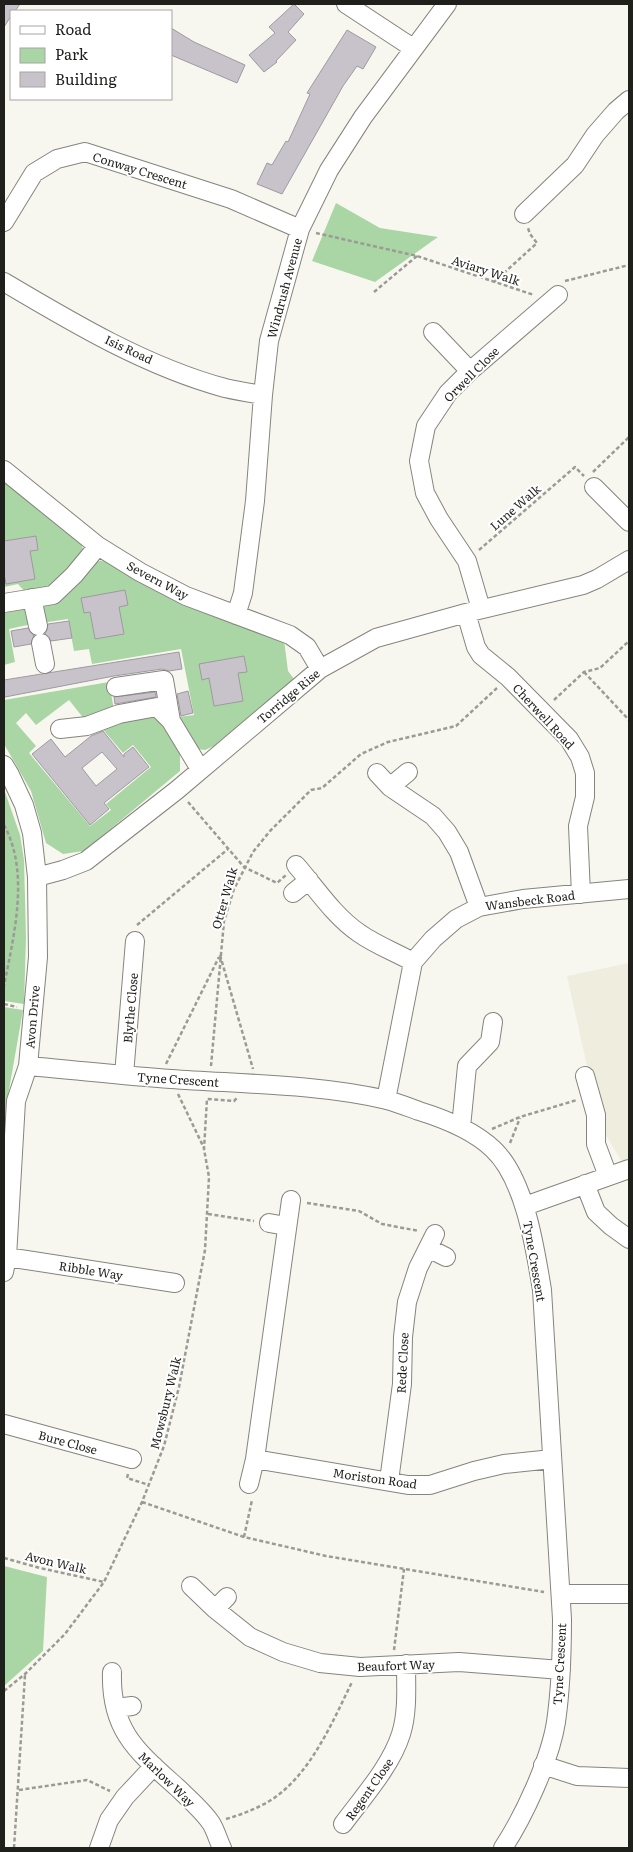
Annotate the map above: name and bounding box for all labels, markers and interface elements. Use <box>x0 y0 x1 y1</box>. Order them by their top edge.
legend <box>10 10 172 100</box>
text: Road <box>55 17 91 40</box>
text: Park <box>55 42 89 65</box>
text: Building <box>55 67 117 90</box>
street label: Conway Crescent <box>91 147 190 193</box>
street label: Windrush Avenue <box>262 236 306 340</box>
street label: Aviary Walk <box>450 250 523 290</box>
street label: Isis Road <box>102 330 157 368</box>
street label: Orwell Close <box>439 342 503 406</box>
street label: Lune Walk <box>486 479 545 534</box>
street label: Severn Way <box>124 556 192 604</box>
street label: Torridge Rise <box>253 664 323 728</box>
street label: Cherwell Road <box>509 679 580 753</box>
street label: Otter Walk <box>207 864 242 931</box>
street label: Wansbeck Road <box>484 885 577 914</box>
street label: Blythe Close <box>118 972 142 1044</box>
street label: Avon Drive <box>20 985 44 1049</box>
street label: Tyne Crescent <box>136 1067 220 1091</box>
street label: Tyne Crescent <box>519 1219 551 1303</box>
street label: Ribble Way <box>58 1256 124 1284</box>
street label: Rede Close <box>391 1332 413 1394</box>
street label: Mowsbury Walk <box>145 1354 185 1451</box>
street label: Bure Close <box>37 1425 99 1459</box>
street label: Moriston Road <box>332 1463 419 1493</box>
street label: Avon Walk <box>24 1546 89 1578</box>
street label: Tyne Crescent <box>548 1622 570 1705</box>
street label: Beaufort Way <box>357 1655 435 1675</box>
street label: Marlow Way <box>135 1747 199 1811</box>
street label: Regent Close <box>341 1754 397 1824</box>

